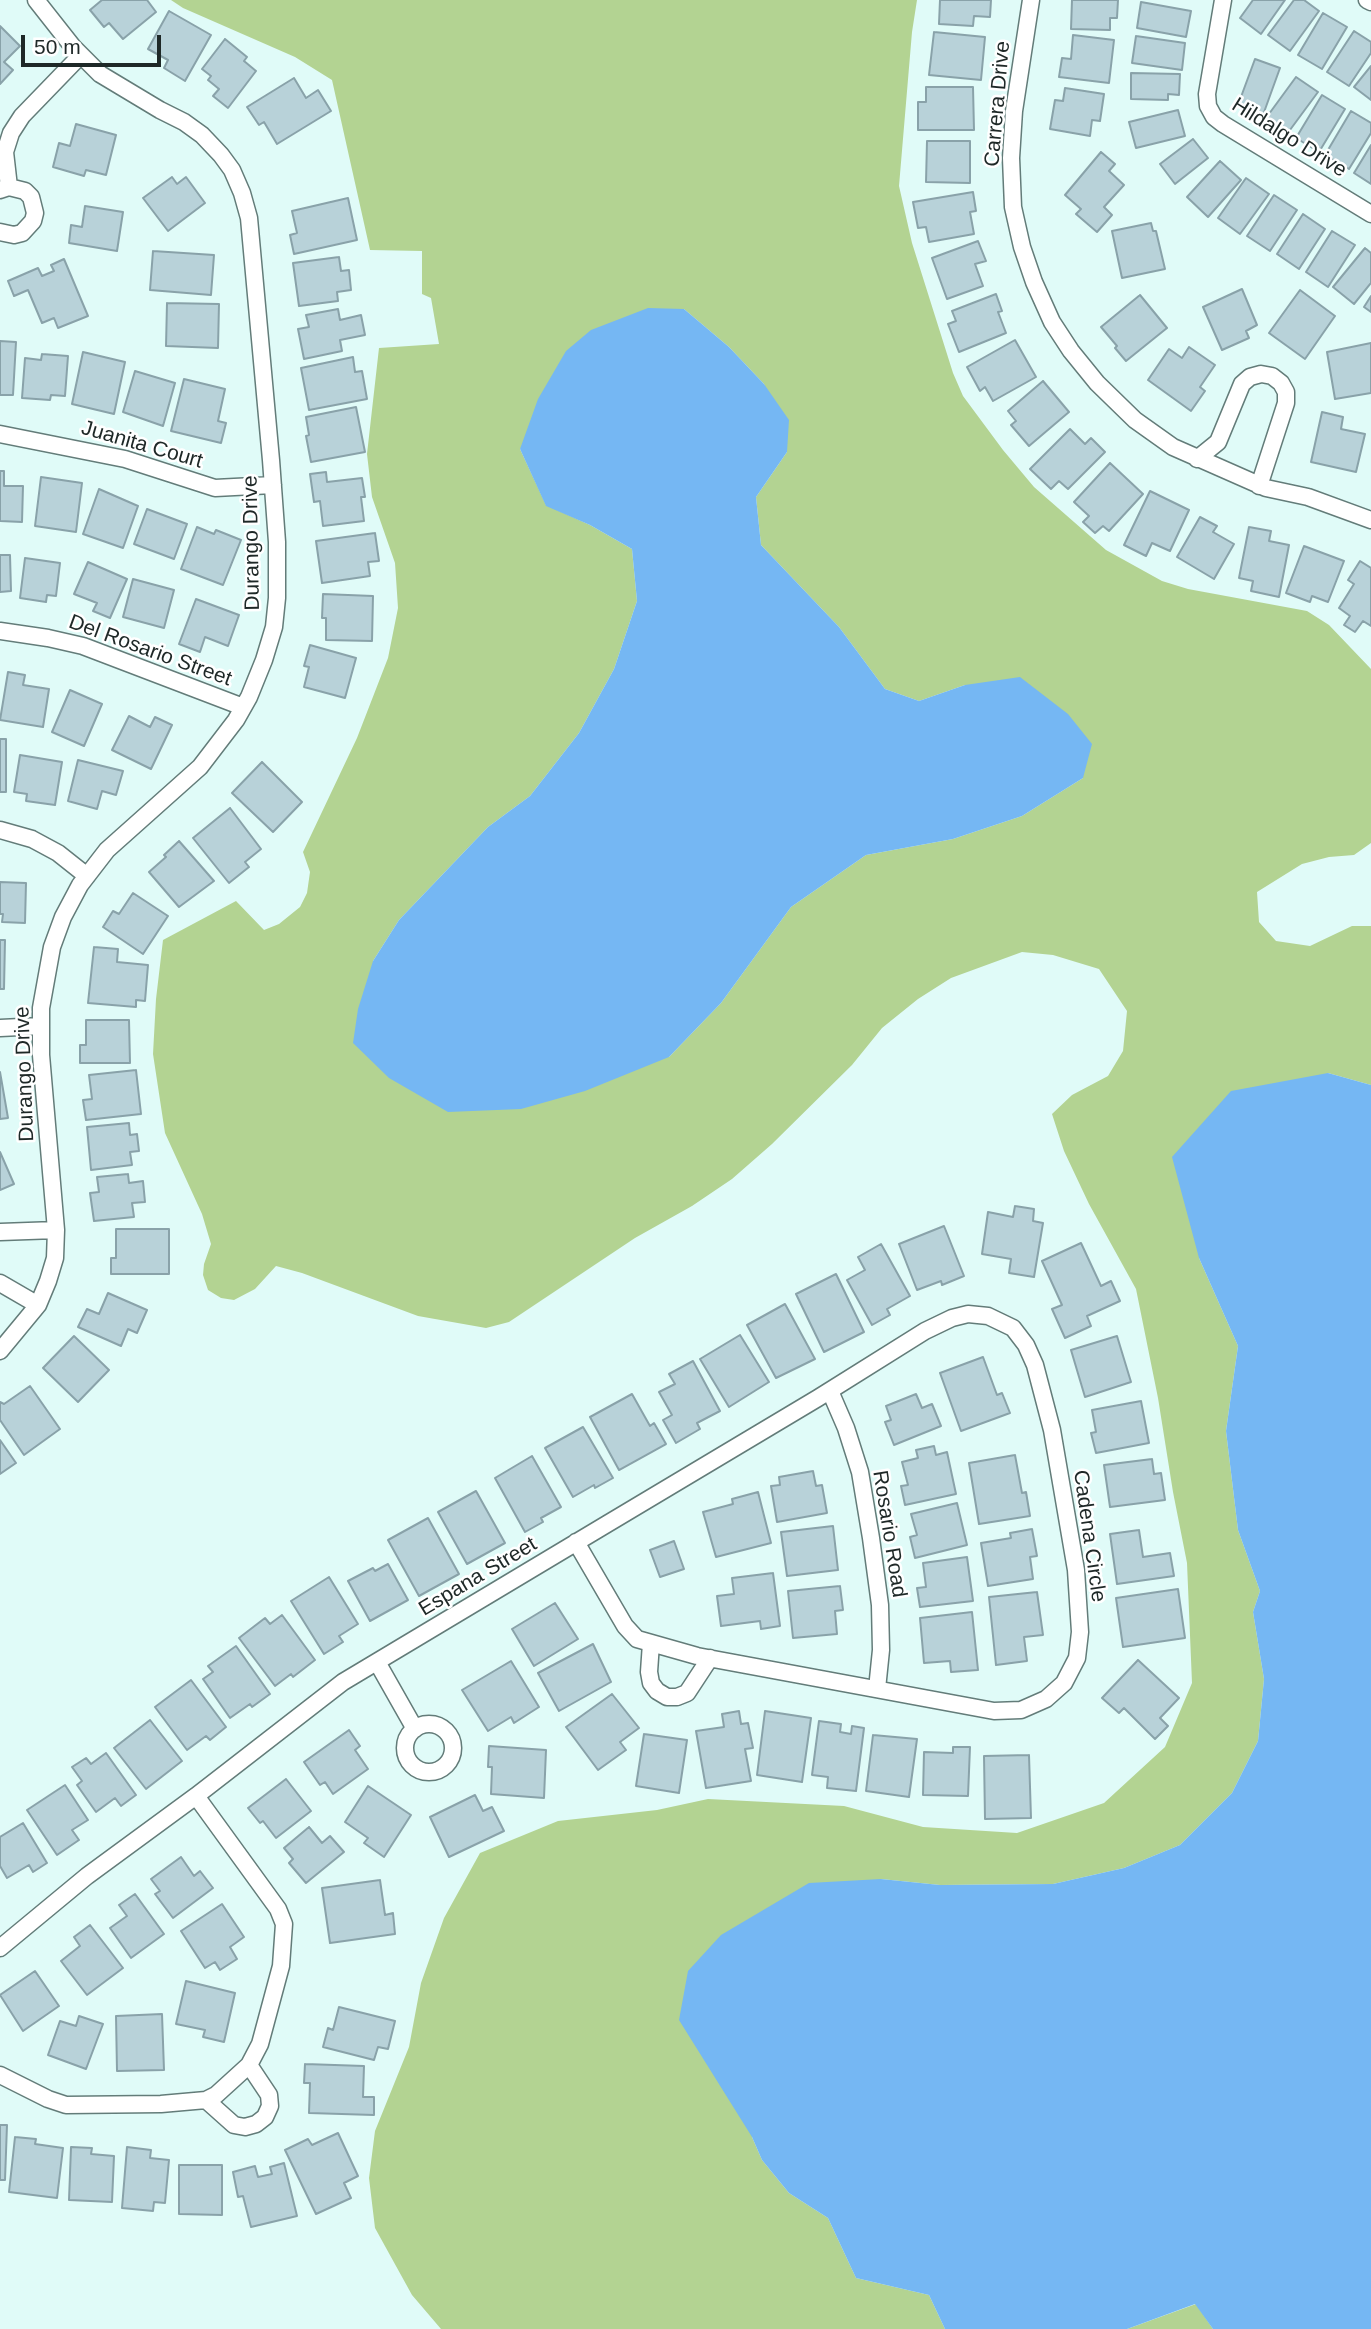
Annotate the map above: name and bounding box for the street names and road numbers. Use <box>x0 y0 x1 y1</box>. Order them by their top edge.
street label: Carrera Drive <box>980 40 1016 168</box>
street label: Hildalgo Drive <box>1227 93 1351 183</box>
street label: Juanita Court <box>78 416 206 474</box>
street label: Durango Drive <box>238 475 266 611</box>
street label: Del Rosario Street <box>65 610 235 692</box>
street label: Durango Drive <box>10 1006 40 1142</box>
street label: Cadena Circle <box>1067 1468 1111 1604</box>
street label: Rosario Road <box>867 1469 911 1599</box>
street label: Espana Street <box>414 1532 542 1622</box>

